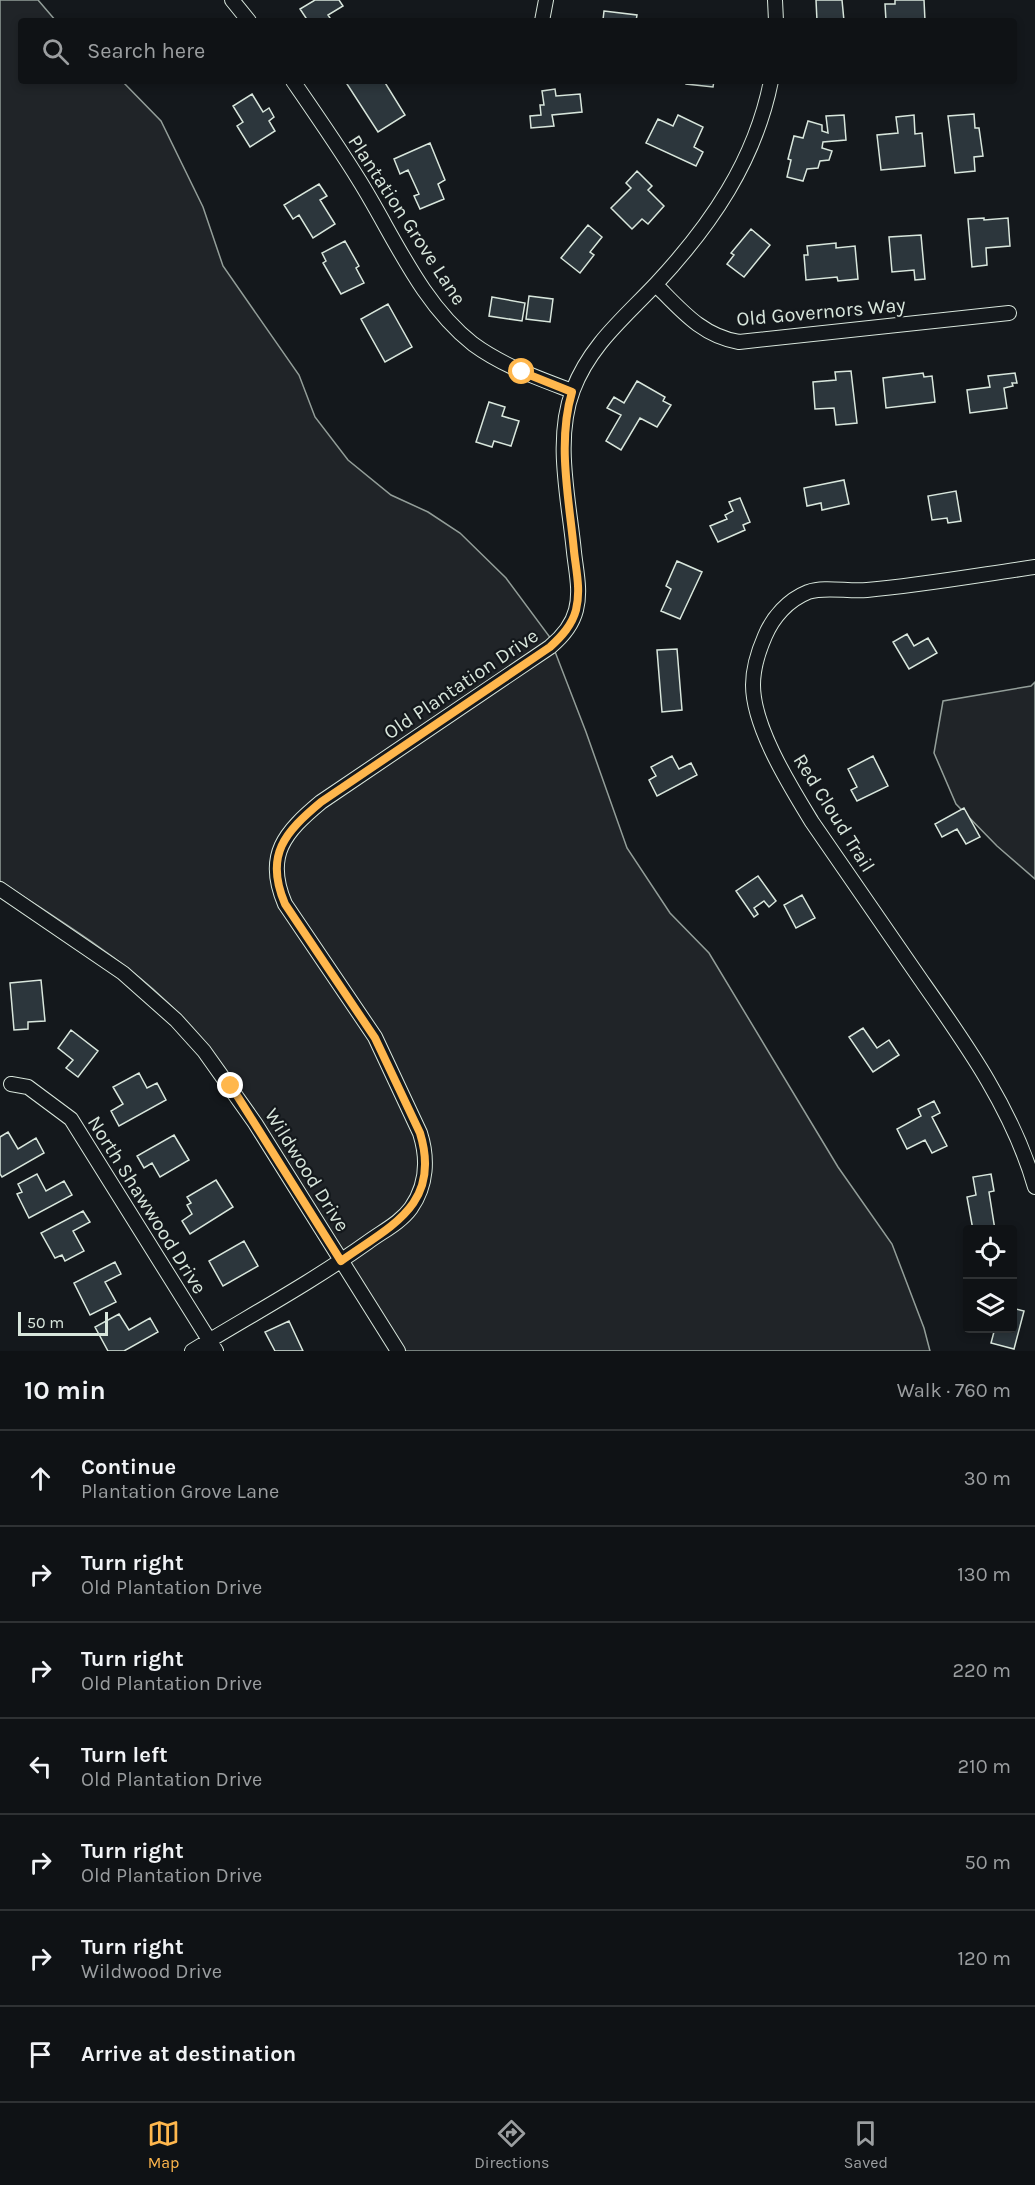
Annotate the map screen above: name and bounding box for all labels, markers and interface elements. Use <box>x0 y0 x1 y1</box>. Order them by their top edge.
search box <box>18 18 1017 84</box>
icon: search <box>39 35 72 68</box>
text: Search here <box>87 38 205 64</box>
street label: Plantation Grove Lane <box>343 131 471 309</box>
street label: Old Governors Way <box>736 293 906 331</box>
route start <box>508 358 534 384</box>
street label: Old Plantation Drive <box>379 624 543 744</box>
street label: Red Cloud Trail <box>788 750 880 876</box>
route end <box>217 1072 243 1098</box>
street label: Wildwood Drive <box>260 1104 354 1236</box>
street label: North Shawwood Drive <box>83 1112 211 1298</box>
map controls <box>963 1225 1017 1333</box>
button: locate <box>963 1225 1017 1279</box>
button: layers <box>963 1279 1017 1333</box>
scale bar <box>18 1309 108 1336</box>
text: 50 m <box>27 1313 64 1332</box>
text: 10 min <box>24 1375 106 1406</box>
text: Walk · 760 m <box>897 1379 1011 1402</box>
text: Continue <box>81 1454 176 1480</box>
icon: ahead <box>24 1462 57 1495</box>
text: 30 m <box>964 1467 1011 1490</box>
text: Plantation Grove Lane <box>81 1480 279 1503</box>
text: Turn right <box>81 1550 184 1576</box>
icon: right <box>24 1558 57 1591</box>
text: 130 m <box>957 1563 1011 1586</box>
text: Old Plantation Drive <box>81 1576 262 1599</box>
text: Turn right <box>81 1646 184 1672</box>
icon: right <box>24 1654 57 1687</box>
text: 220 m <box>952 1659 1011 1682</box>
text: Old Plantation Drive <box>81 1672 262 1695</box>
text: Turn left <box>81 1742 168 1768</box>
icon: left <box>24 1750 57 1783</box>
text: 210 m <box>957 1755 1011 1778</box>
text: Old Plantation Drive <box>81 1768 262 1791</box>
text: Turn right <box>81 1838 184 1864</box>
icon: right <box>24 1846 57 1879</box>
text: 50 m <box>964 1851 1011 1874</box>
text: Old Plantation Drive <box>81 1864 262 1887</box>
text: Turn right <box>81 1934 184 1960</box>
icon: right <box>24 1942 57 1975</box>
text: 120 m <box>957 1947 1011 1970</box>
text: Wildwood Drive <box>81 1960 222 1983</box>
icon: arrive <box>24 2038 57 2071</box>
text: Arrive at destination <box>81 2041 296 2067</box>
tab: Map <box>147 2117 180 2172</box>
tab: Directions <box>474 2117 549 2172</box>
tab: Saved <box>844 2117 888 2172</box>

